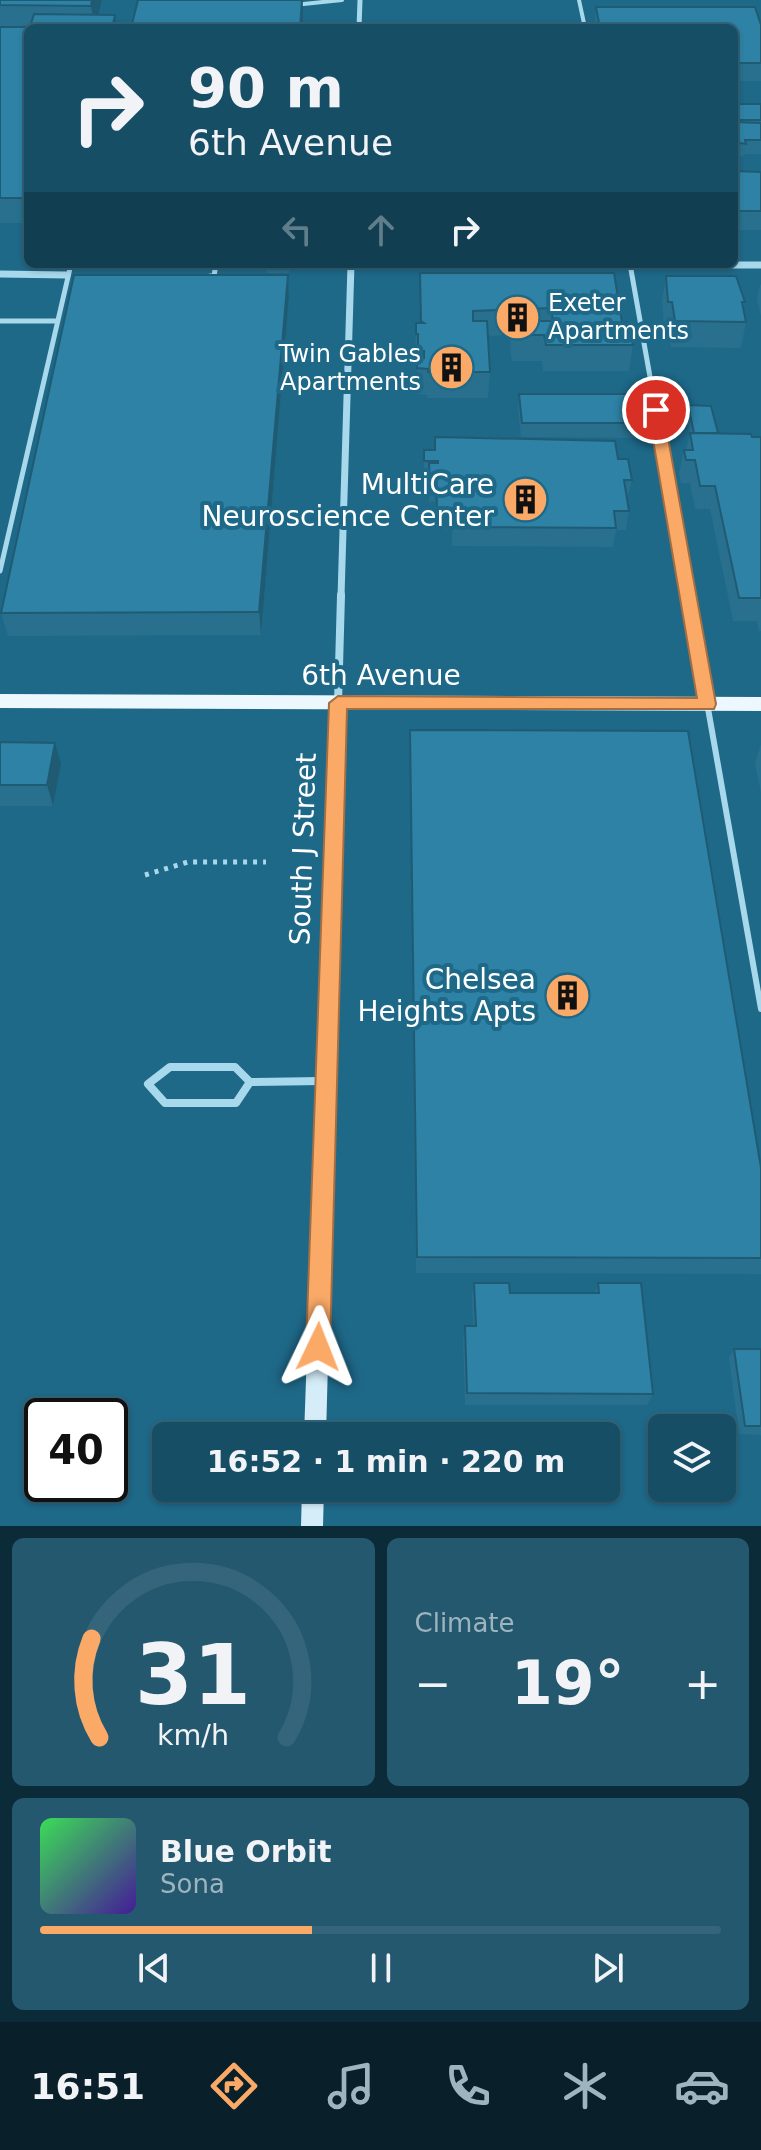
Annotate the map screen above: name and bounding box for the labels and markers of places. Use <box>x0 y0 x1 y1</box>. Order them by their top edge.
place label: Exeter Apartments <box>548 289 689 345</box>
building icon: Exeter Apartments <box>493 293 541 341</box>
place label: Twin Gables Apartments <box>278 340 421 396</box>
building icon: Twin Gables Apartments <box>428 344 476 392</box>
pin <box>622 376 690 444</box>
place label: MultiCare Neuroscience Center <box>202 468 494 533</box>
building icon: MultiCare Neuroscience Center <box>501 476 549 524</box>
place label: Chelsea Heights Apts <box>357 963 536 1028</box>
building icon: Chelsea Heights Apts <box>543 971 591 1019</box>

